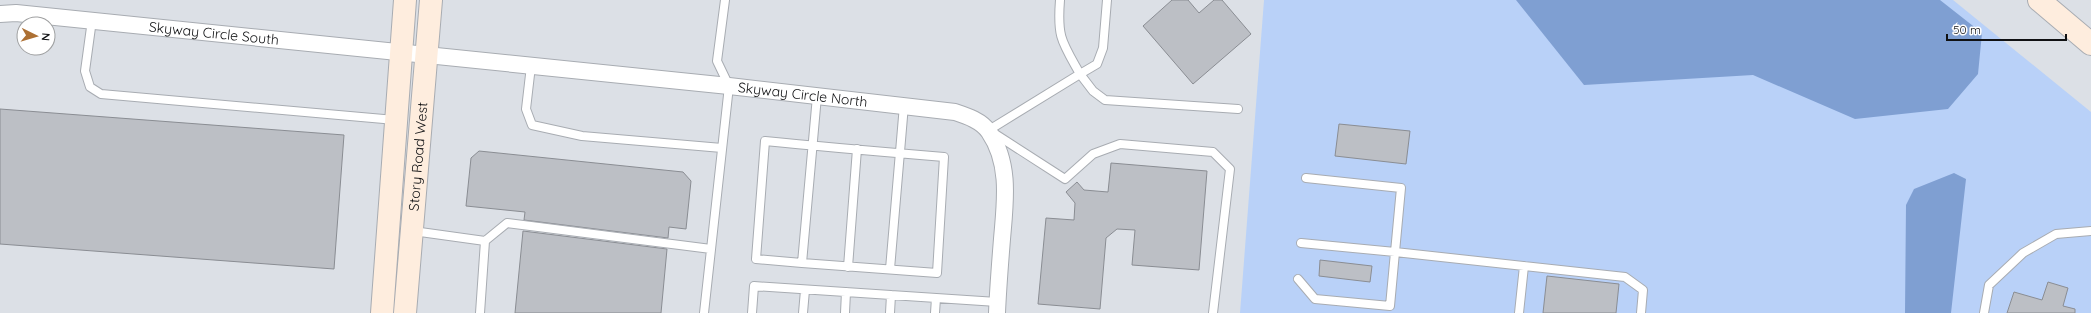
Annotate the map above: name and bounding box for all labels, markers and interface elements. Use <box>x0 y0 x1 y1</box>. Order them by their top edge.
north arrow <box>16 16 56 56</box>
scale bar <box>1947 16 2066 42</box>
street label: Skyway Circle South <box>148 18 280 49</box>
text: 50 m <box>1953 22 1981 37</box>
text: N <box>39 32 53 42</box>
street label: Skyway Circle North <box>737 78 869 111</box>
street label: Story Road West <box>405 101 432 212</box>

